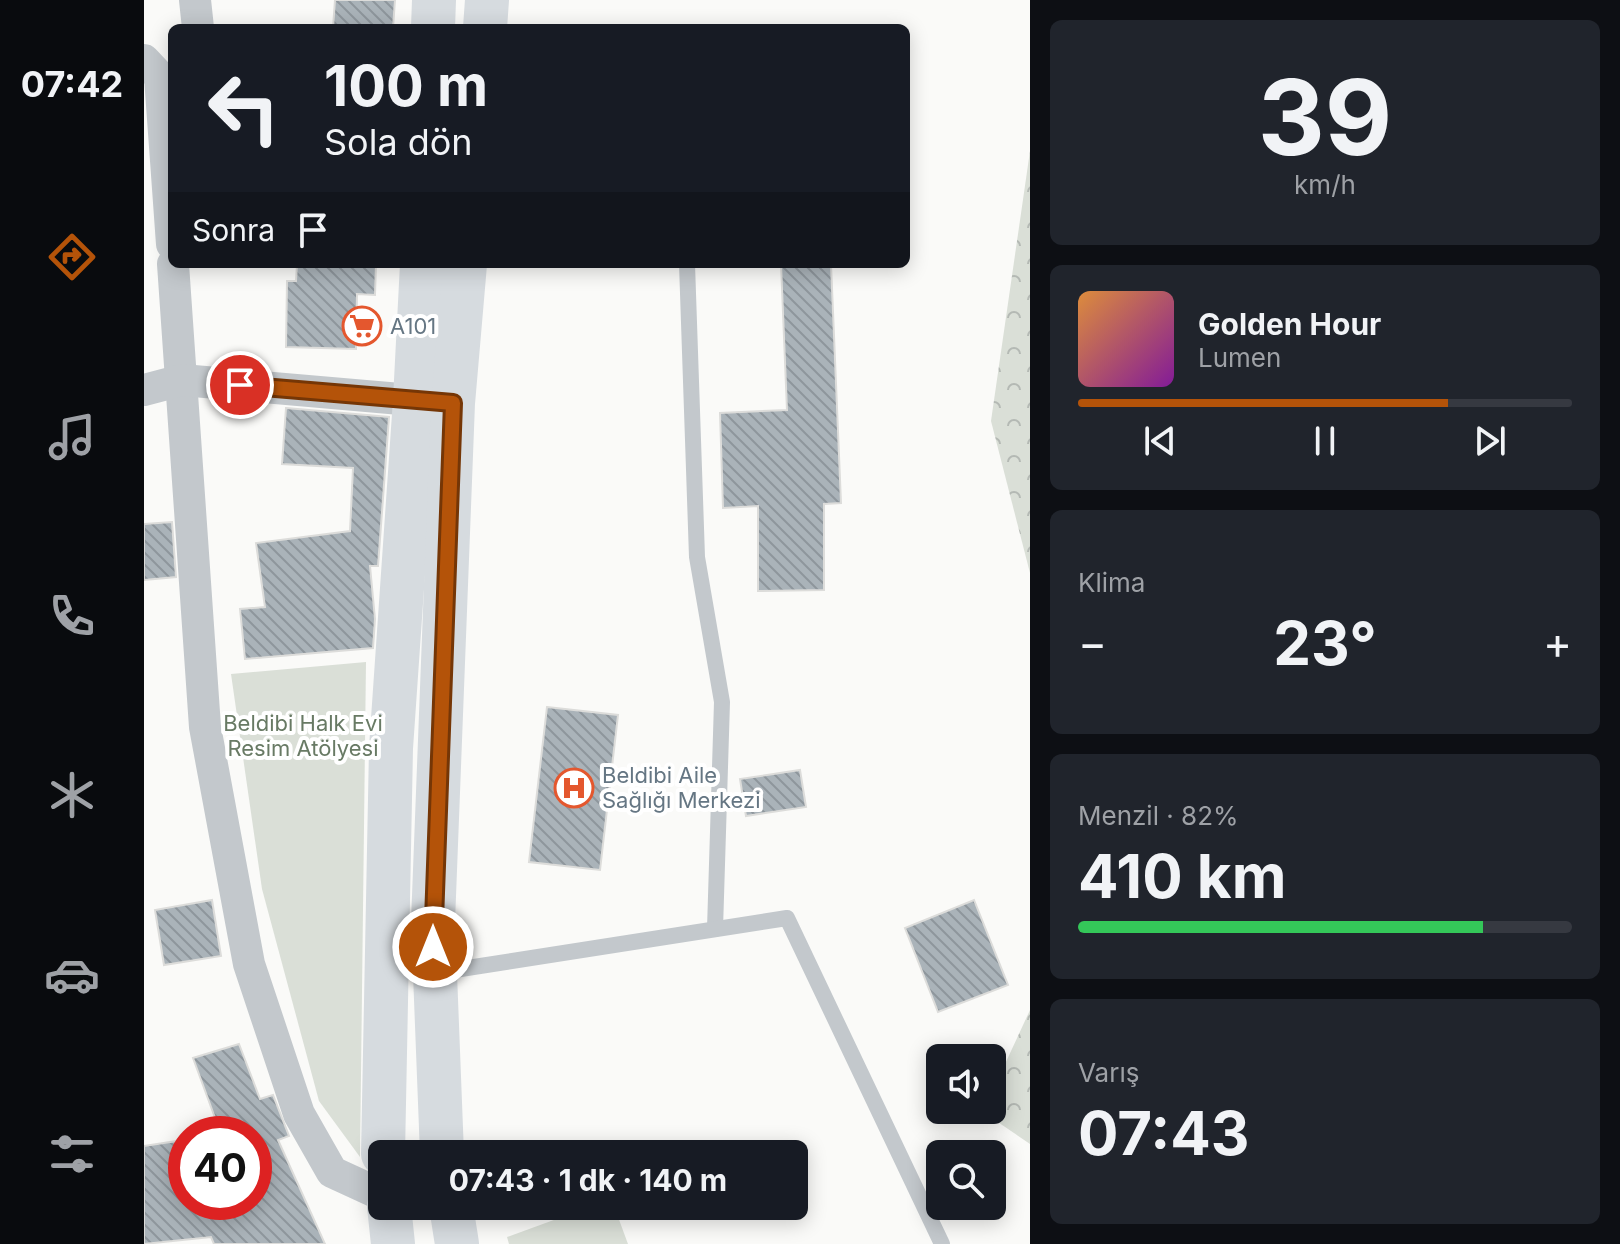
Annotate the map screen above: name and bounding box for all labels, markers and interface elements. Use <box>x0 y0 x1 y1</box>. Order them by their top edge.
text: 100 m <box>324 52 488 120</box>
text: 39 <box>1258 54 1392 180</box>
icon: left <box>192 56 296 160</box>
text: 07:42 <box>21 62 123 106</box>
text: Sola dön <box>324 120 473 164</box>
text: km/h <box>1294 169 1356 200</box>
icon: arrive <box>291 208 335 252</box>
text: Sonra <box>192 212 275 248</box>
icon: directions <box>44 229 100 285</box>
supermarket icon: A101 <box>341 305 383 347</box>
text: Golden Hour <box>1198 306 1381 342</box>
place label: A101 <box>390 313 436 339</box>
text: Lumen <box>1198 342 1281 373</box>
pin <box>206 351 274 419</box>
icon: arrive <box>218 363 262 407</box>
icon: music <box>44 409 100 465</box>
icon: previous <box>1138 419 1182 463</box>
icon: pause <box>1303 419 1347 463</box>
icon: next <box>1468 419 1512 463</box>
text: Klima <box>1078 567 1145 598</box>
icon: phone <box>44 588 100 644</box>
text: 23° <box>1273 607 1377 679</box>
text: − <box>1078 616 1107 670</box>
text: + <box>1543 616 1572 670</box>
park label: Beldibi Halk Evi Resim Atölyesi <box>223 710 383 761</box>
place label: Beldibi Aile Sağlığı Merkezi <box>602 762 761 813</box>
icon: climate <box>44 767 100 823</box>
hospital icon: Beldibi Aile Sağlığı Merkezi <box>553 767 595 809</box>
text: Menzil · 82% <box>1078 800 1239 831</box>
text: 410 km <box>1078 840 1286 912</box>
position arrow <box>391 905 475 989</box>
icon: car <box>44 947 100 1003</box>
map controls <box>926 1044 1006 1220</box>
button: sound <box>926 1044 1006 1124</box>
text: Varış <box>1078 1057 1139 1088</box>
text: 07:43 <box>1078 1097 1250 1169</box>
speed limit sign: 40 <box>168 1116 272 1220</box>
icon: filters <box>44 1126 100 1182</box>
button: search <box>926 1140 1006 1220</box>
text: 07:43 · 1 dk · 140 m <box>449 1162 727 1198</box>

